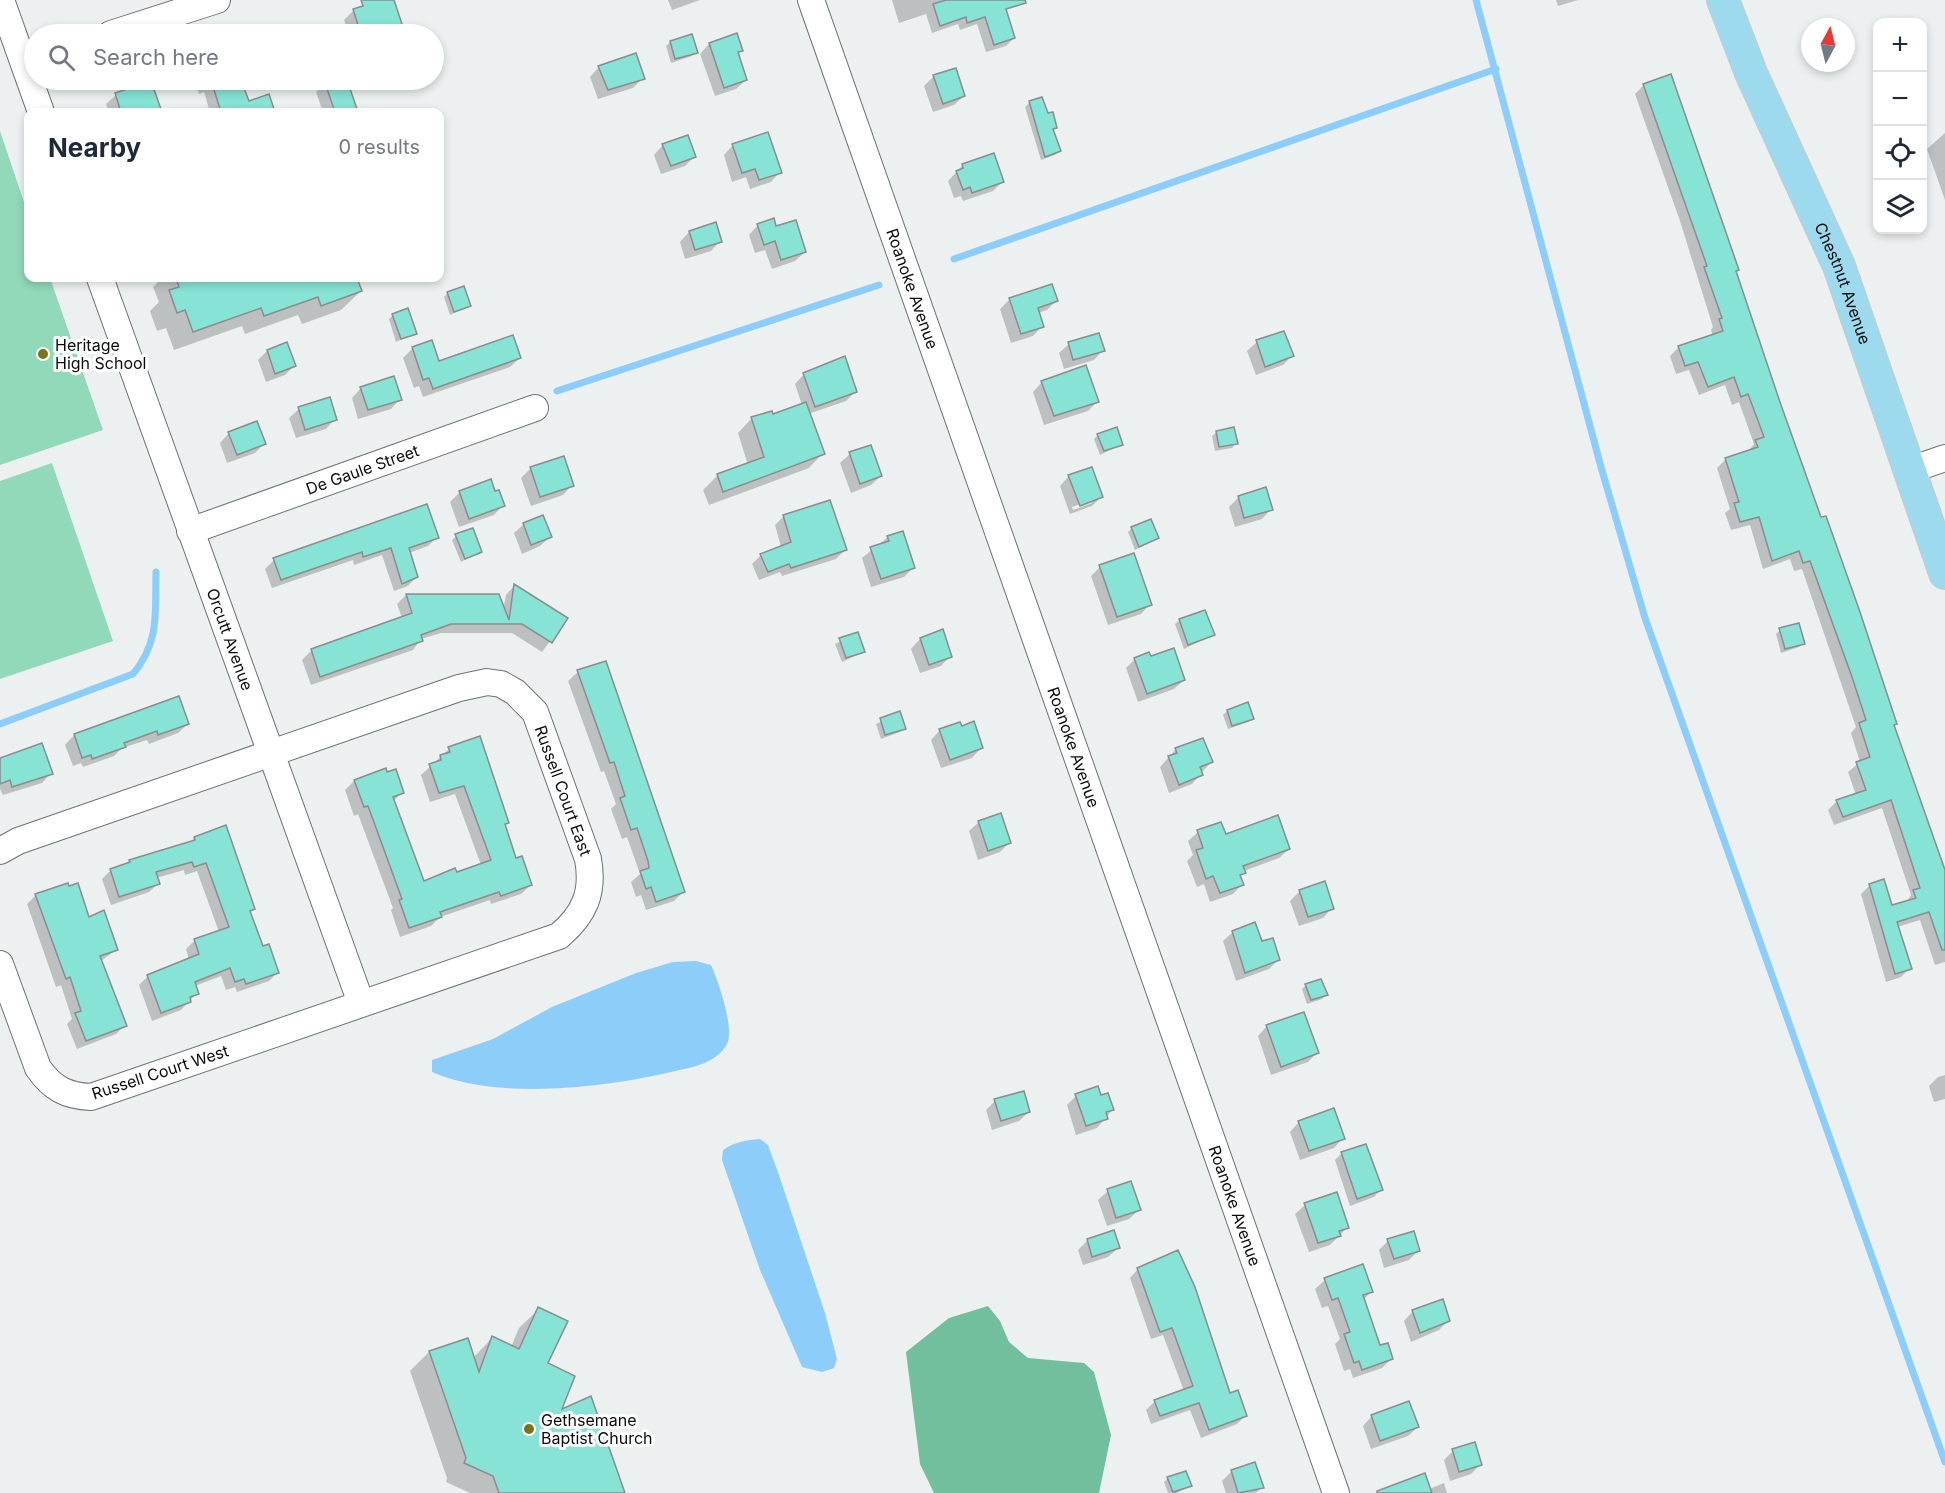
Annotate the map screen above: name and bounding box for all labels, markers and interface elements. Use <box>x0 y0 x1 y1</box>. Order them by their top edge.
north arrow <box>1801 18 1855 72</box>
map controls <box>1873 18 1927 234</box>
button: + <box>1873 18 1927 72</box>
search box <box>24 24 444 90</box>
icon: search <box>45 41 78 74</box>
text: Search here <box>93 44 219 70</box>
button: − <box>1873 72 1927 126</box>
button: locate <box>1873 126 1927 180</box>
text: Nearby <box>48 132 141 163</box>
text: 0 results <box>338 135 420 159</box>
button: layers <box>1873 180 1927 234</box>
street label: Chestnut Avenue <box>1810 219 1875 347</box>
street label: Roanoke Avenue <box>882 226 943 352</box>
place label: Heritage High School <box>55 335 146 373</box>
marker: Heritage High School <box>36 347 50 361</box>
street label: De Gaule Street <box>303 440 422 499</box>
street label: Orcutt Avenue <box>202 585 258 693</box>
street label: Roanoke Avenue <box>1043 684 1104 810</box>
street label: Russell Court East <box>531 723 596 858</box>
street label: Russell Court West <box>89 1040 231 1104</box>
street label: Roanoke Avenue <box>1205 1143 1265 1269</box>
place label: Gethsemane Baptist Church <box>541 1410 653 1448</box>
marker: Gethsemane Baptist Church <box>522 1422 536 1436</box>

